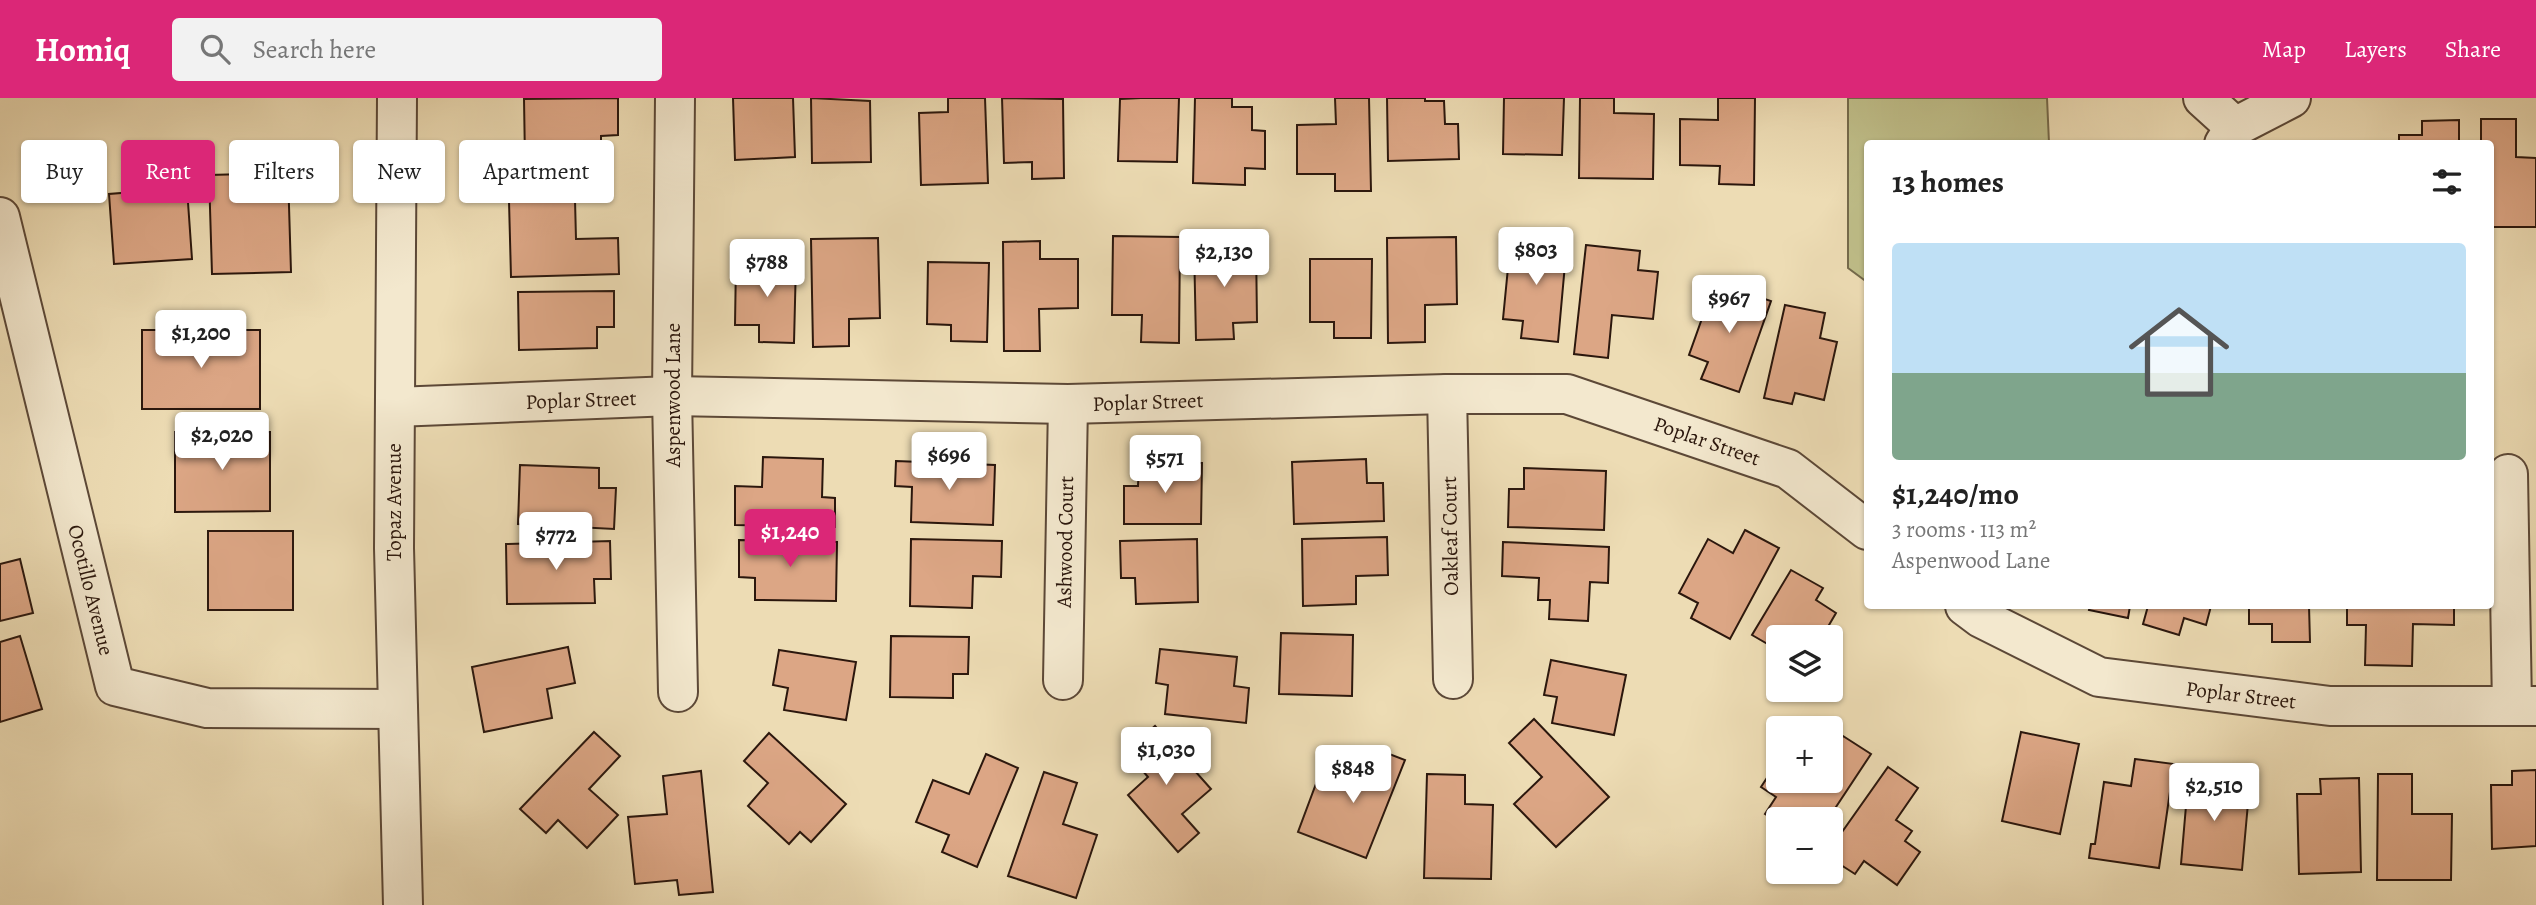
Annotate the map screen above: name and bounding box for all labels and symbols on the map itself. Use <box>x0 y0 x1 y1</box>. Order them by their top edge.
pin: $803 <box>1495 228 1577 287</box>
pin: $2,130 <box>1167 230 1281 289</box>
pin: $788 <box>726 240 808 299</box>
pin: $967 <box>1688 275 1770 335</box>
pin: $1,200 <box>144 310 258 370</box>
street label: Aspenwood Lane <box>659 323 687 468</box>
street label: Poplar Street <box>525 384 637 416</box>
street label: Poplar Street <box>1092 386 1204 418</box>
street label: Poplar Street <box>1650 410 1764 472</box>
pin: $2,020 <box>165 412 279 472</box>
pin: $696 <box>908 432 990 492</box>
pin: $571 <box>1124 436 1206 495</box>
street label: Topaz Avenue <box>380 443 408 561</box>
street label: Ashwood Court <box>1050 476 1080 609</box>
street label: Oakleaf Court <box>1435 476 1465 596</box>
pin: $1,240 <box>733 510 847 569</box>
pin: $772 <box>515 512 597 572</box>
street label: Ocotillo Avenue <box>61 522 121 658</box>
street label: Poplar Street <box>2184 674 2298 716</box>
pin: $1,030 <box>1109 728 1223 787</box>
pin: $848 <box>1312 746 1394 805</box>
pin: $2,510 <box>2157 764 2271 823</box>

